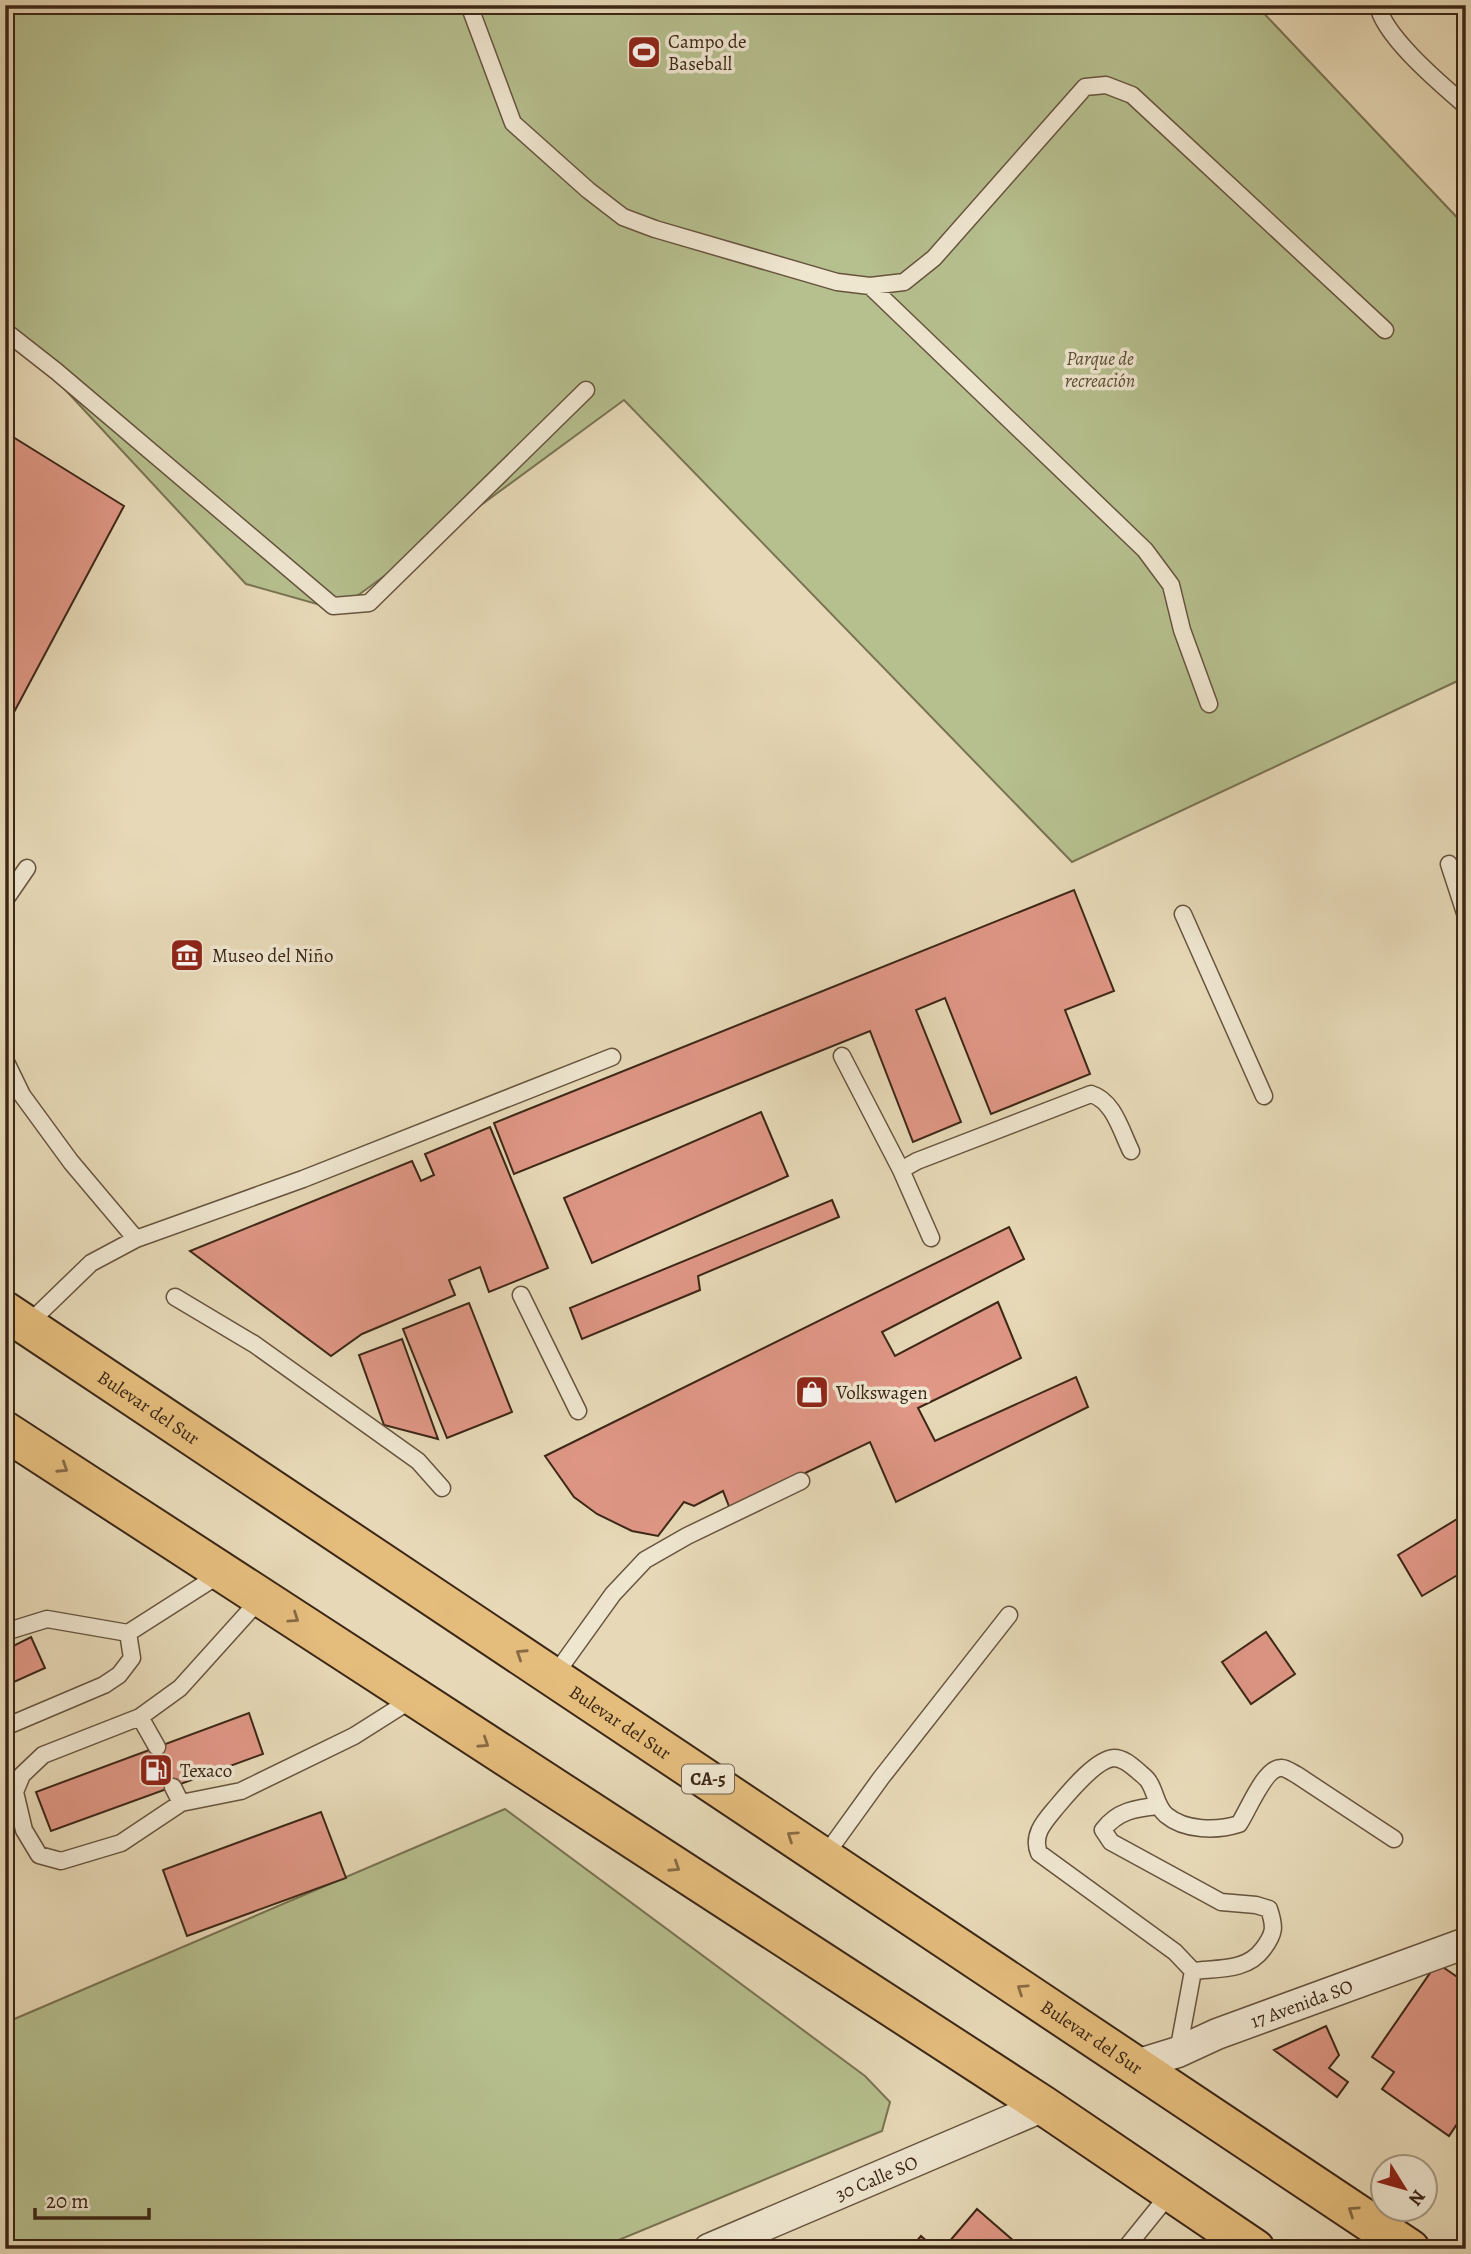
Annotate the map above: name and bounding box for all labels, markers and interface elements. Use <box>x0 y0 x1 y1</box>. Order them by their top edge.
place label: Campo de Baseball <box>668 29 747 77</box>
sports icon: Campo de Baseball <box>625 33 663 71</box>
park label: Parque de recreación <box>1065 346 1135 394</box>
museum icon: Museo del Niño <box>168 936 206 974</box>
place label: Museo del Niño <box>212 943 333 969</box>
street label: Bulevar del Sur <box>92 1364 204 1451</box>
shop icon: Volkswagen <box>793 1373 831 1411</box>
place label: Volkswagen <box>835 1380 928 1406</box>
one-way arrow <box>55 1459 68 1472</box>
one-way arrow <box>287 1610 300 1623</box>
one-way arrow <box>516 1650 529 1663</box>
street label: Bulevar del Sur <box>564 1679 676 1766</box>
one-way arrow <box>477 1735 490 1748</box>
fuel station icon: Texaco <box>137 1751 175 1789</box>
place label: Texaco <box>180 1758 232 1784</box>
road number: CA-5 <box>682 1764 734 1794</box>
one-way arrow <box>786 1831 799 1844</box>
one-way arrow <box>668 1859 681 1872</box>
street label: 17 Avenida SO <box>1247 1973 1357 2035</box>
one-way arrow <box>1017 1985 1030 1997</box>
street label: Bulevar del Sur <box>1035 1994 1148 2081</box>
street label: 30 Calle SO <box>831 2149 922 2208</box>
north arrow <box>1370 2152 1440 2222</box>
scale bar <box>35 2177 149 2221</box>
text: N <box>1402 2184 1431 2211</box>
text: 20 m <box>46 2187 89 2215</box>
one-way arrow <box>1348 2206 1361 2219</box>

